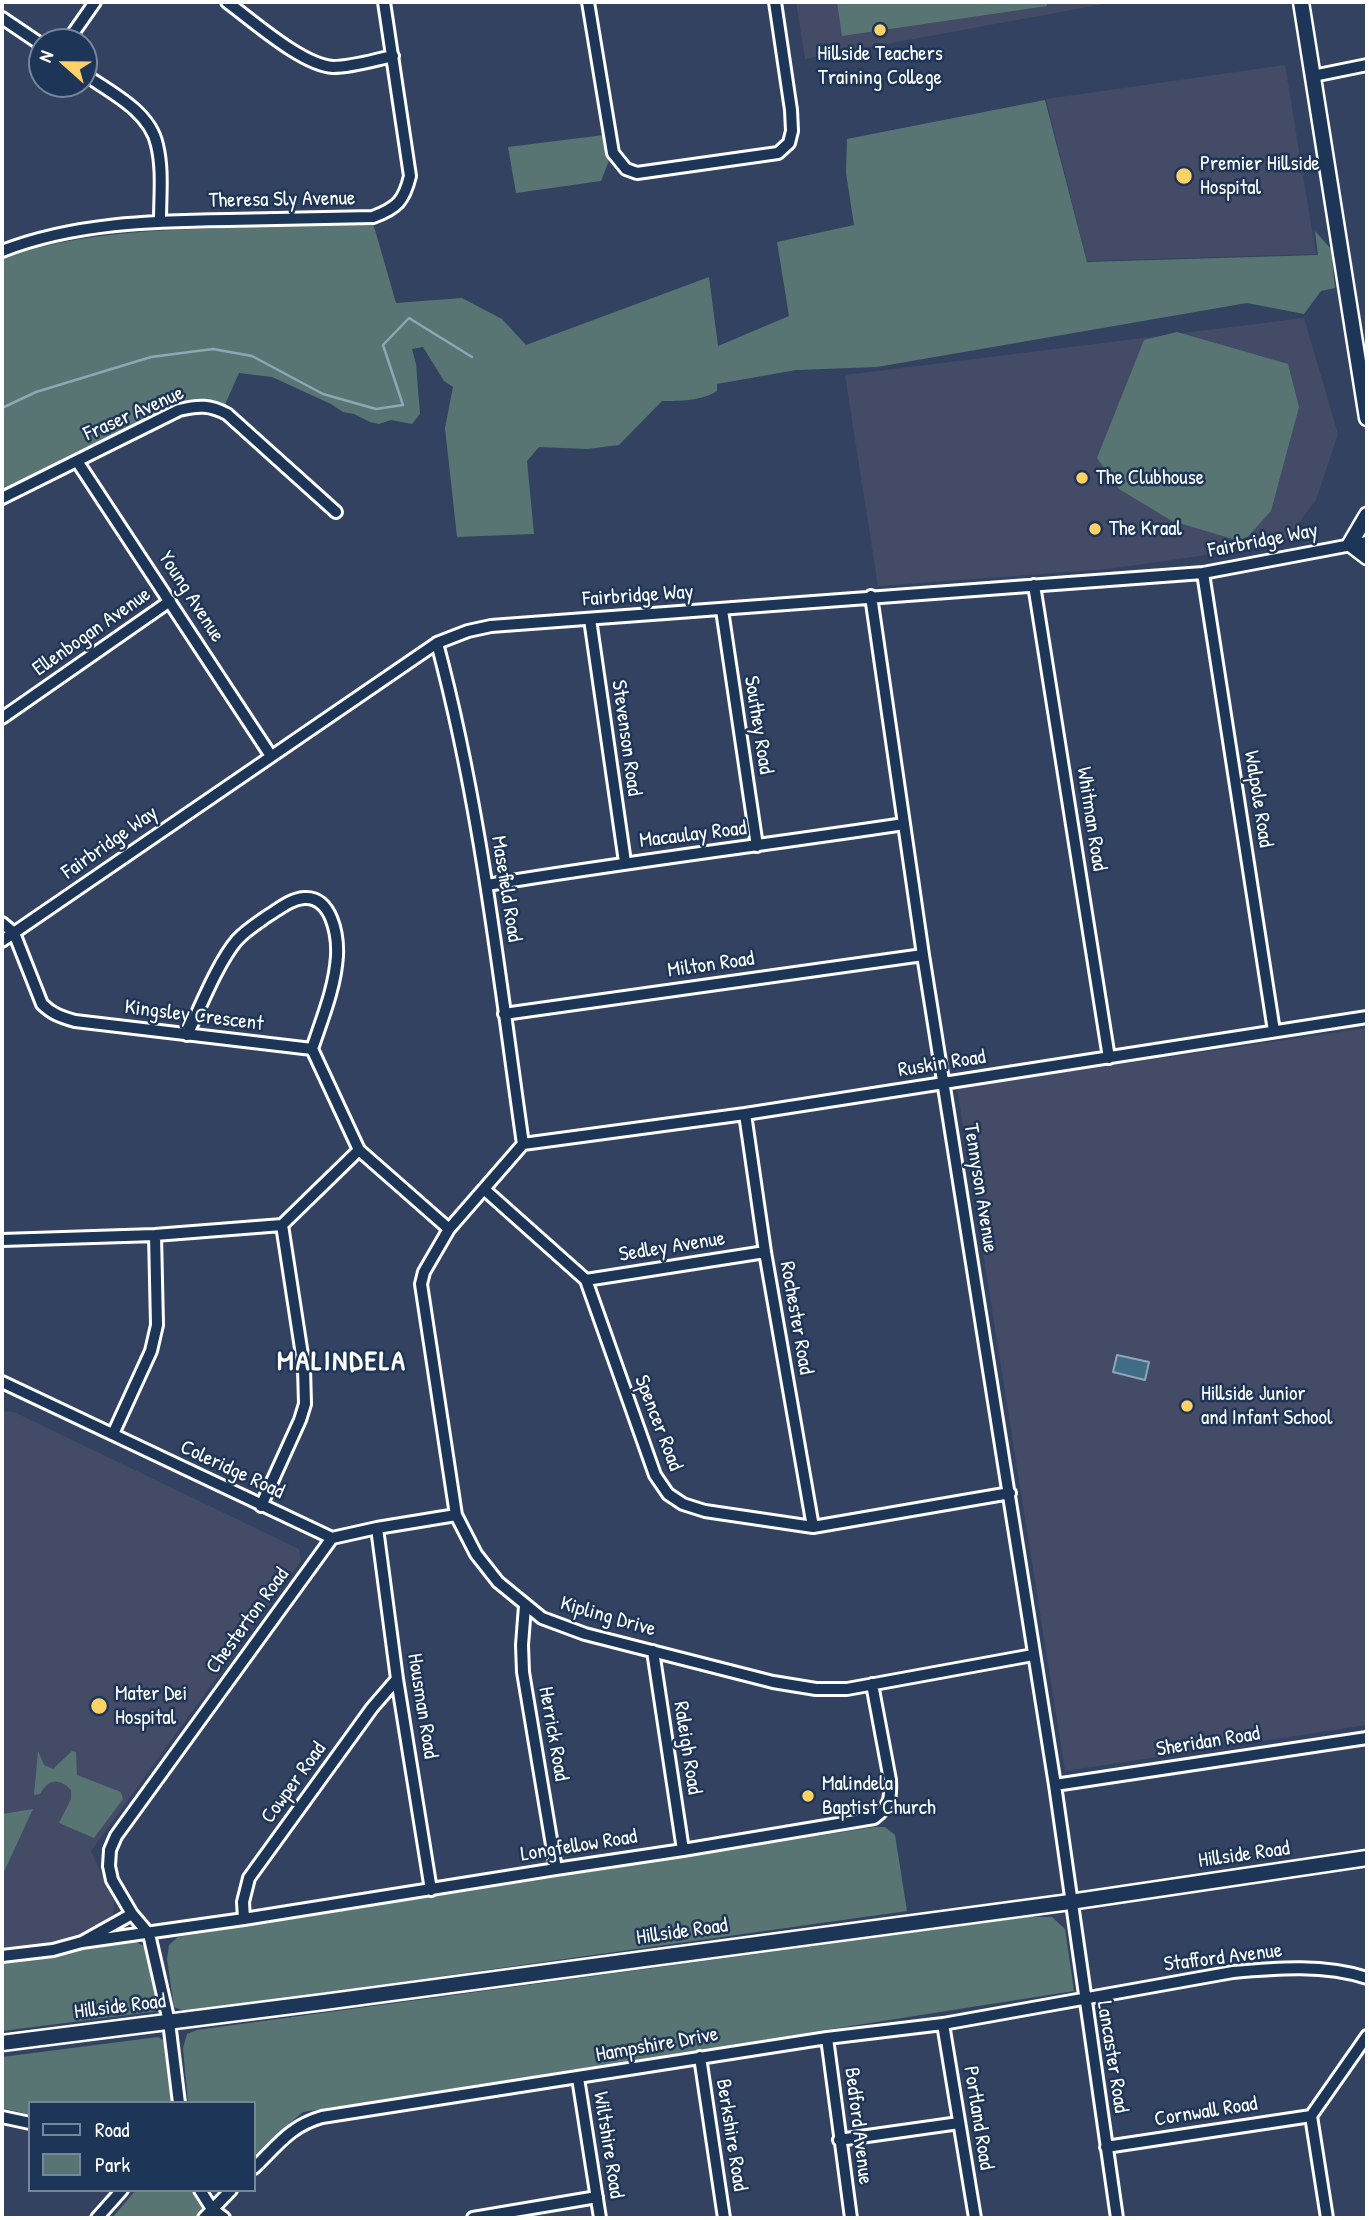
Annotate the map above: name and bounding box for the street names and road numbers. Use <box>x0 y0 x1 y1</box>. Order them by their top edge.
street label: Theresa Sly Avenue <box>208 186 356 214</box>
street label: Fraser Avenue <box>80 381 188 447</box>
street label: Fairbridge Way <box>1206 518 1320 564</box>
street label: Young Avenue <box>152 547 230 647</box>
street label: Fairbridge Way <box>582 580 694 612</box>
street label: Ellenbogan Avenue <box>28 582 156 682</box>
street label: Southey Road <box>738 674 778 776</box>
street label: Stevenson Road <box>605 678 647 798</box>
street label: Walpole Road <box>1238 749 1278 849</box>
street label: Whitman Road <box>1070 765 1112 873</box>
street label: Fairbridge Way <box>57 801 163 885</box>
street label: Macaulay Road <box>638 816 748 854</box>
street label: Masefield Road <box>485 834 527 944</box>
street label: Milton Road <box>666 946 756 984</box>
street label: Kingsley Crescent <box>123 995 265 1037</box>
street label: Ruskin Road <box>896 1045 988 1083</box>
street label: Tennyson Avenue <box>957 1122 1003 1254</box>
street label: Sedley Avenue <box>617 1226 727 1268</box>
street label: Rochester Road <box>774 1260 818 1376</box>
street label: Spencer Road <box>628 1372 688 1474</box>
street label: Coleridge Road <box>176 1435 288 1505</box>
street label: Chesterton Road <box>201 1563 295 1679</box>
street label: Kipling Drive <box>557 1591 659 1643</box>
street label: Housman Road <box>401 1652 443 1760</box>
street label: Herrick Road <box>532 1685 574 1783</box>
street label: Raleigh Road <box>667 1700 707 1796</box>
street label: Sheridan Road <box>1154 1721 1262 1763</box>
street label: Cowper Road <box>256 1737 332 1829</box>
street label: Longfellow Road <box>519 1824 639 1868</box>
street label: Hillside Road <box>1197 1836 1291 1874</box>
street label: Hillside Road <box>635 1913 729 1951</box>
street label: Stafford Avenue <box>1162 1938 1284 1978</box>
street label: Hillside Road <box>73 1989 167 2025</box>
street label: Lancaster Road <box>1091 1999 1133 2115</box>
street label: Hampshire Drive <box>594 2022 720 2068</box>
street label: Portland Road <box>957 2064 999 2172</box>
street label: Bedford Avenue <box>838 2066 878 2186</box>
street label: Berkshire Road <box>710 2077 752 2193</box>
street label: Wiltshire Road <box>587 2090 629 2200</box>
street label: Cornwall Road <box>1153 2091 1259 2133</box>

